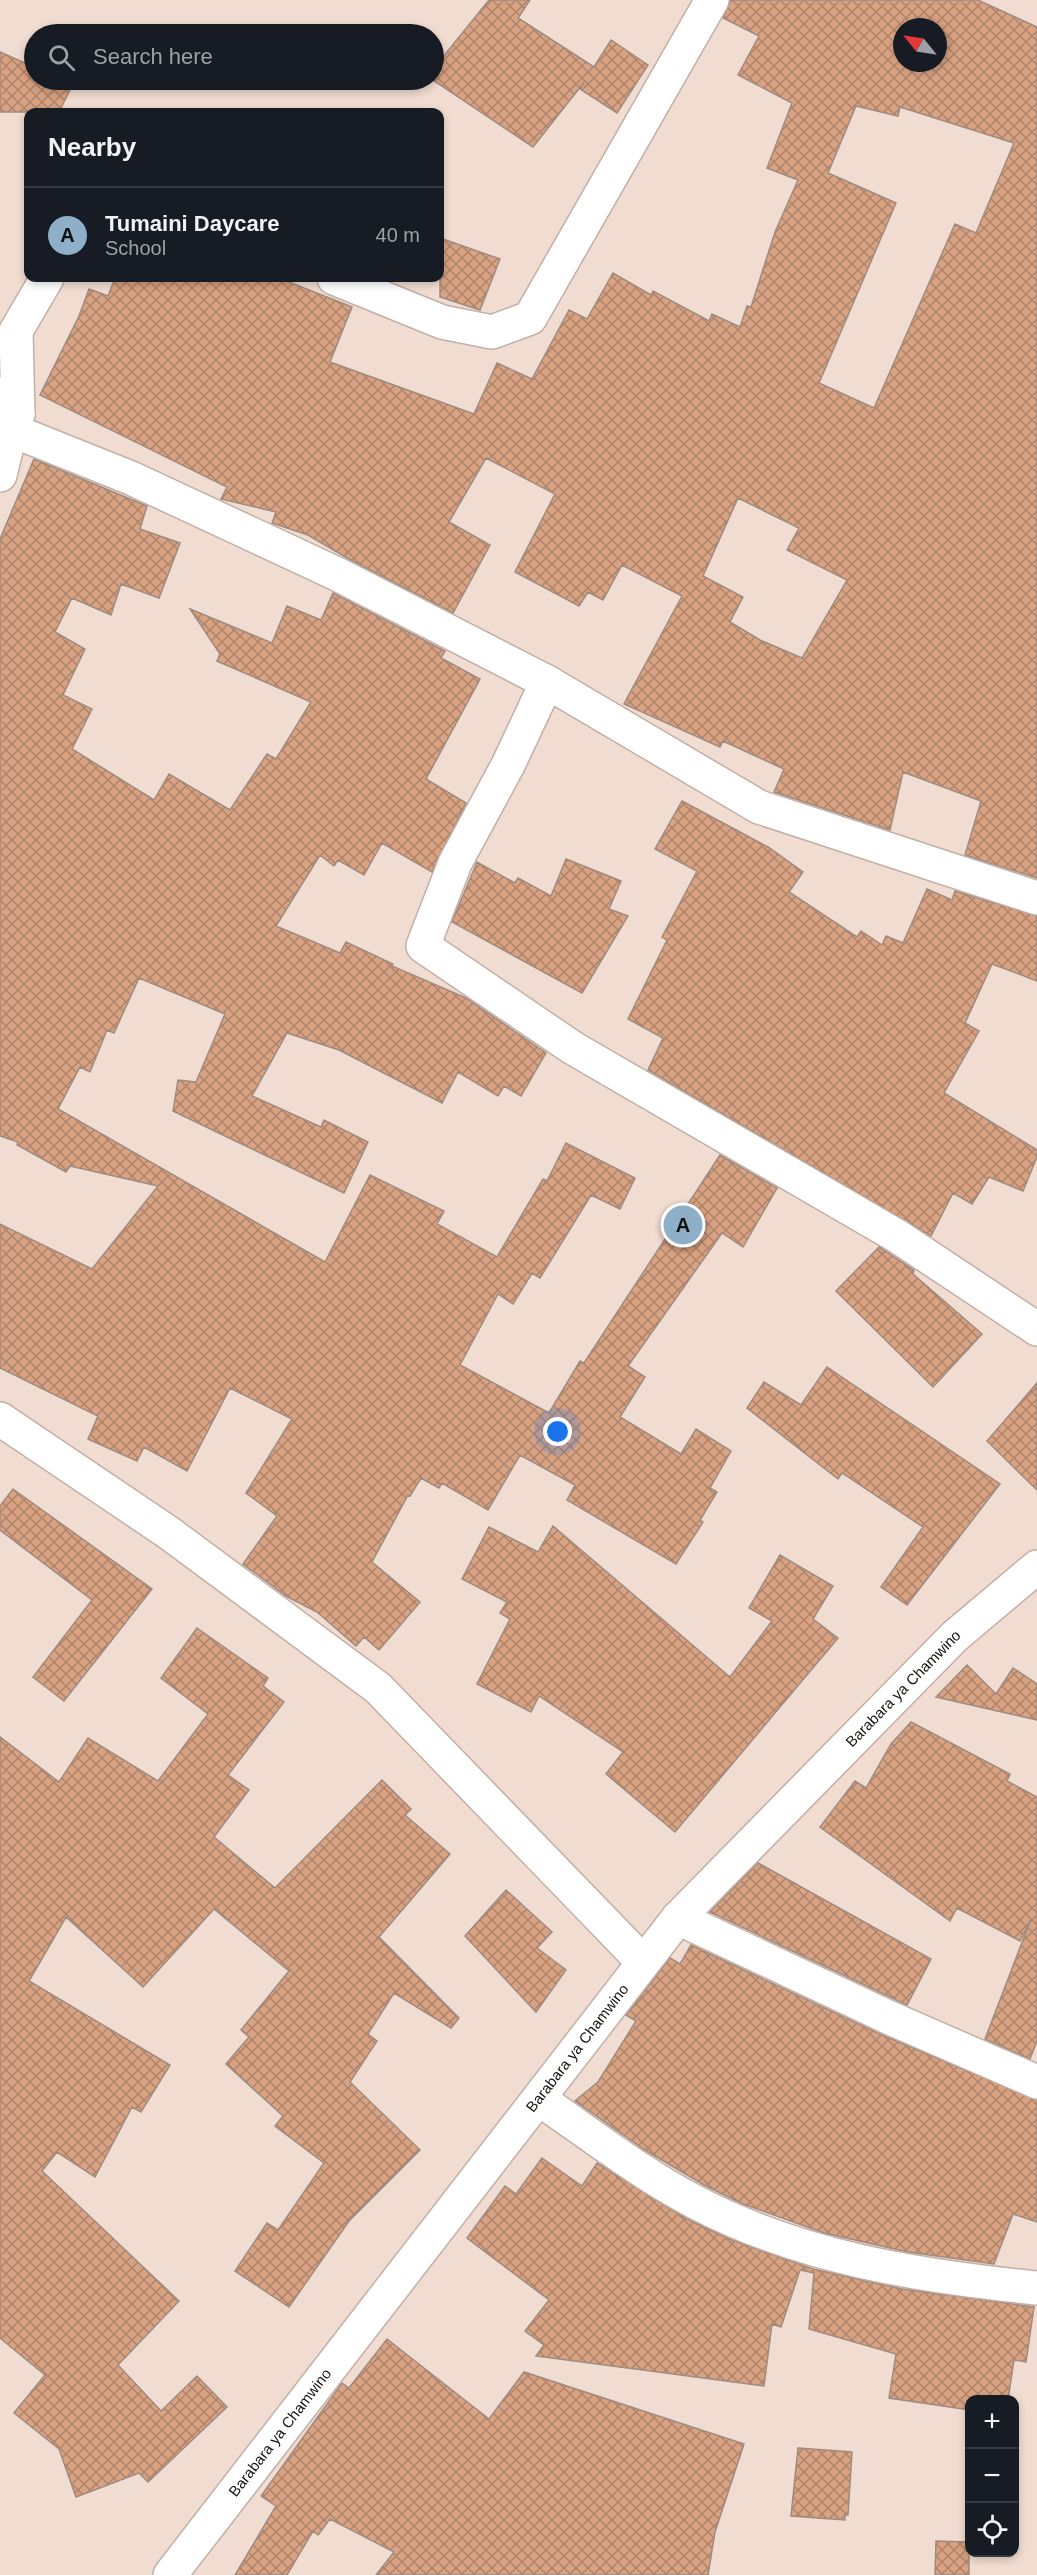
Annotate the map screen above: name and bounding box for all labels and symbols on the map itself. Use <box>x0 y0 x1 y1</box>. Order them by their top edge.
north arrow <box>893 18 947 72</box>
pin: A <box>664 1202 702 1248</box>
your location <box>543 1417 572 1446</box>
street label: Barabara ya Chamwino <box>842 1626 964 1750</box>
street label: Barabara ya Chamwino <box>522 1981 632 2115</box>
street label: Barabara ya Chamwino <box>225 2365 334 2500</box>

